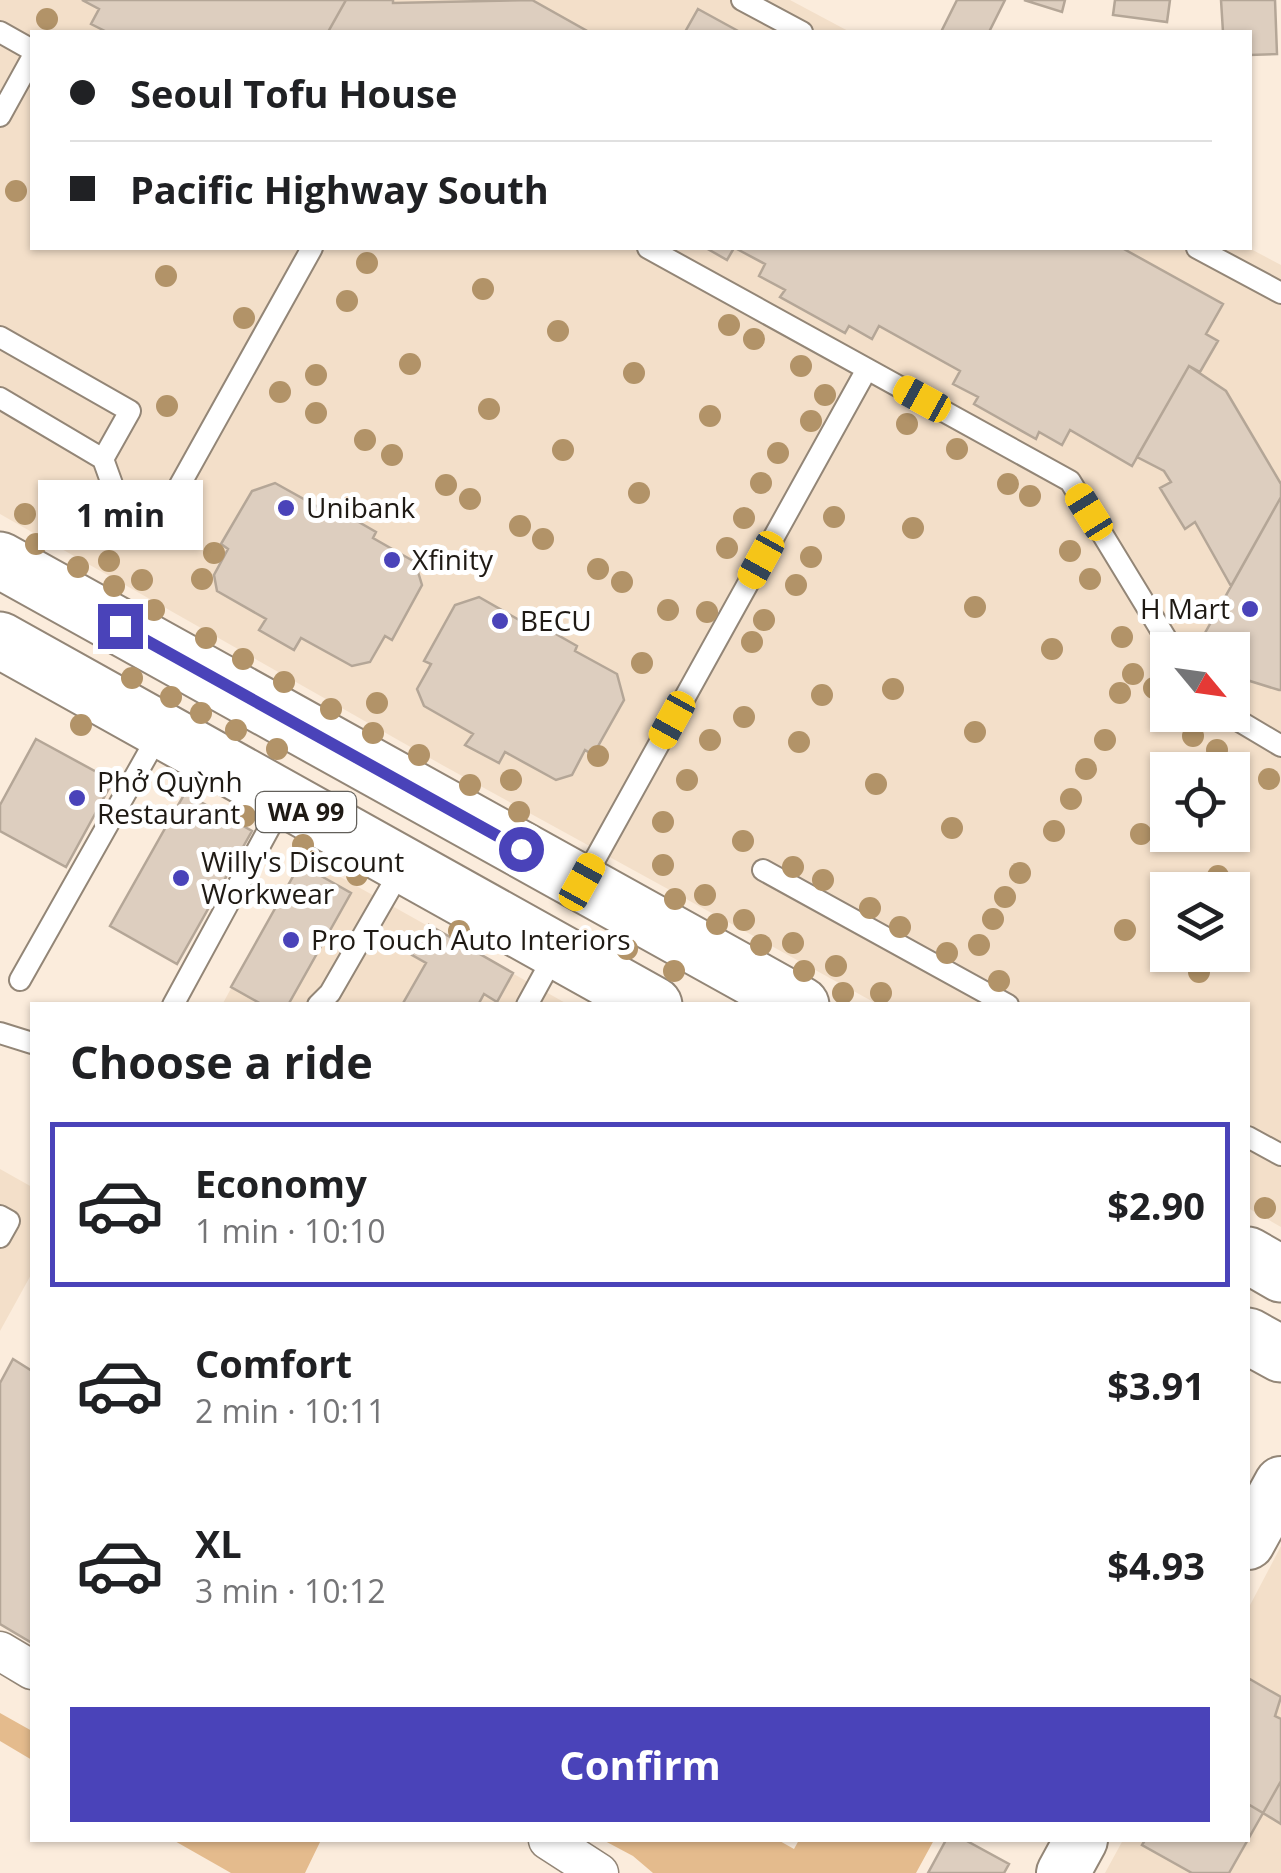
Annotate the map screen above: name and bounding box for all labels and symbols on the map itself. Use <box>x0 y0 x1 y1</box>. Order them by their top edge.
car <box>888 371 956 427</box>
car <box>1060 479 1118 545</box>
callout: 1 min <box>38 481 202 551</box>
place label: Unibank <box>306 488 416 526</box>
marker: Unibank <box>275 497 297 519</box>
car <box>733 526 789 594</box>
place label: Xfinity <box>412 540 494 578</box>
marker: Xfinity <box>381 549 403 571</box>
place label: H Mart <box>1140 589 1230 627</box>
marker: H Mart <box>1239 598 1261 620</box>
place label: BECU <box>520 601 592 639</box>
route end <box>98 604 143 649</box>
marker: BECU <box>489 610 511 632</box>
north arrow <box>1150 632 1250 732</box>
car <box>644 686 700 754</box>
place label: Phở Quỳnh Restaurant <box>97 762 243 832</box>
marker: Phở Quỳnh Restaurant <box>66 787 88 809</box>
road number: WA 99 <box>256 792 356 832</box>
route start <box>499 827 544 872</box>
place label: Willy's Discount Workwear <box>201 842 404 912</box>
car <box>554 848 610 916</box>
marker: Willy's Discount Workwear <box>170 867 192 889</box>
place label: Pro Touch Auto Interiors <box>311 920 631 958</box>
marker: Pro Touch Auto Interiors <box>280 929 302 951</box>

